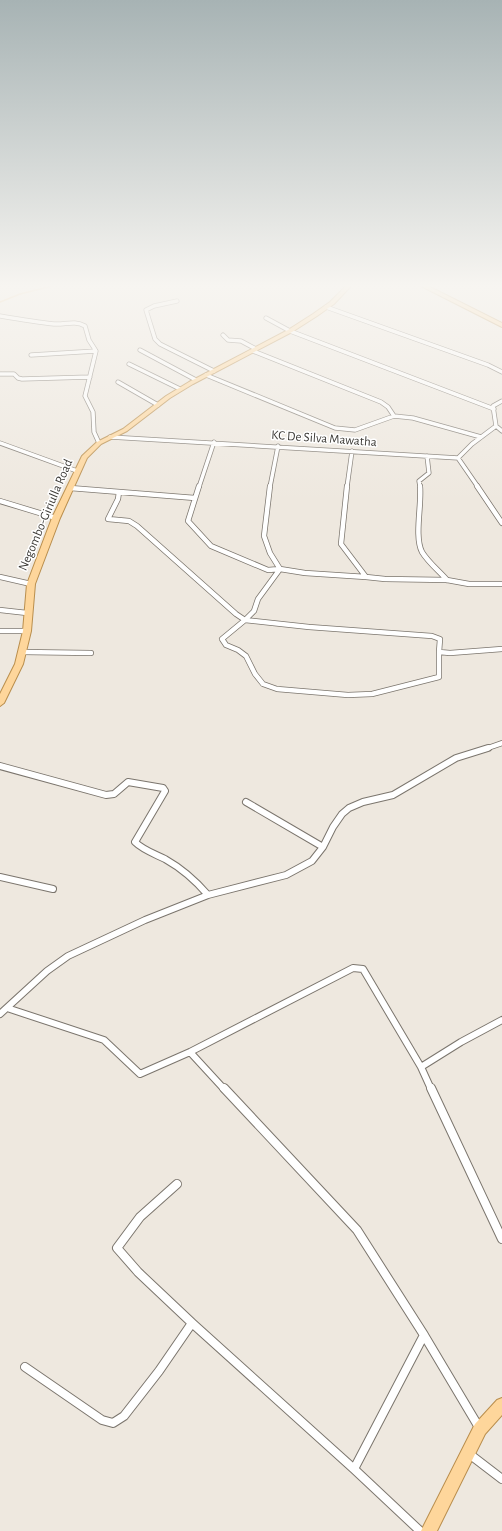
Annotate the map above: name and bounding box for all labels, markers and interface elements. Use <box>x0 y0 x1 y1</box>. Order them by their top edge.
street label: KC De Silva Mawatha <box>271 429 377 449</box>
street label: Negombo-Giriulla Road <box>17 457 76 573</box>

